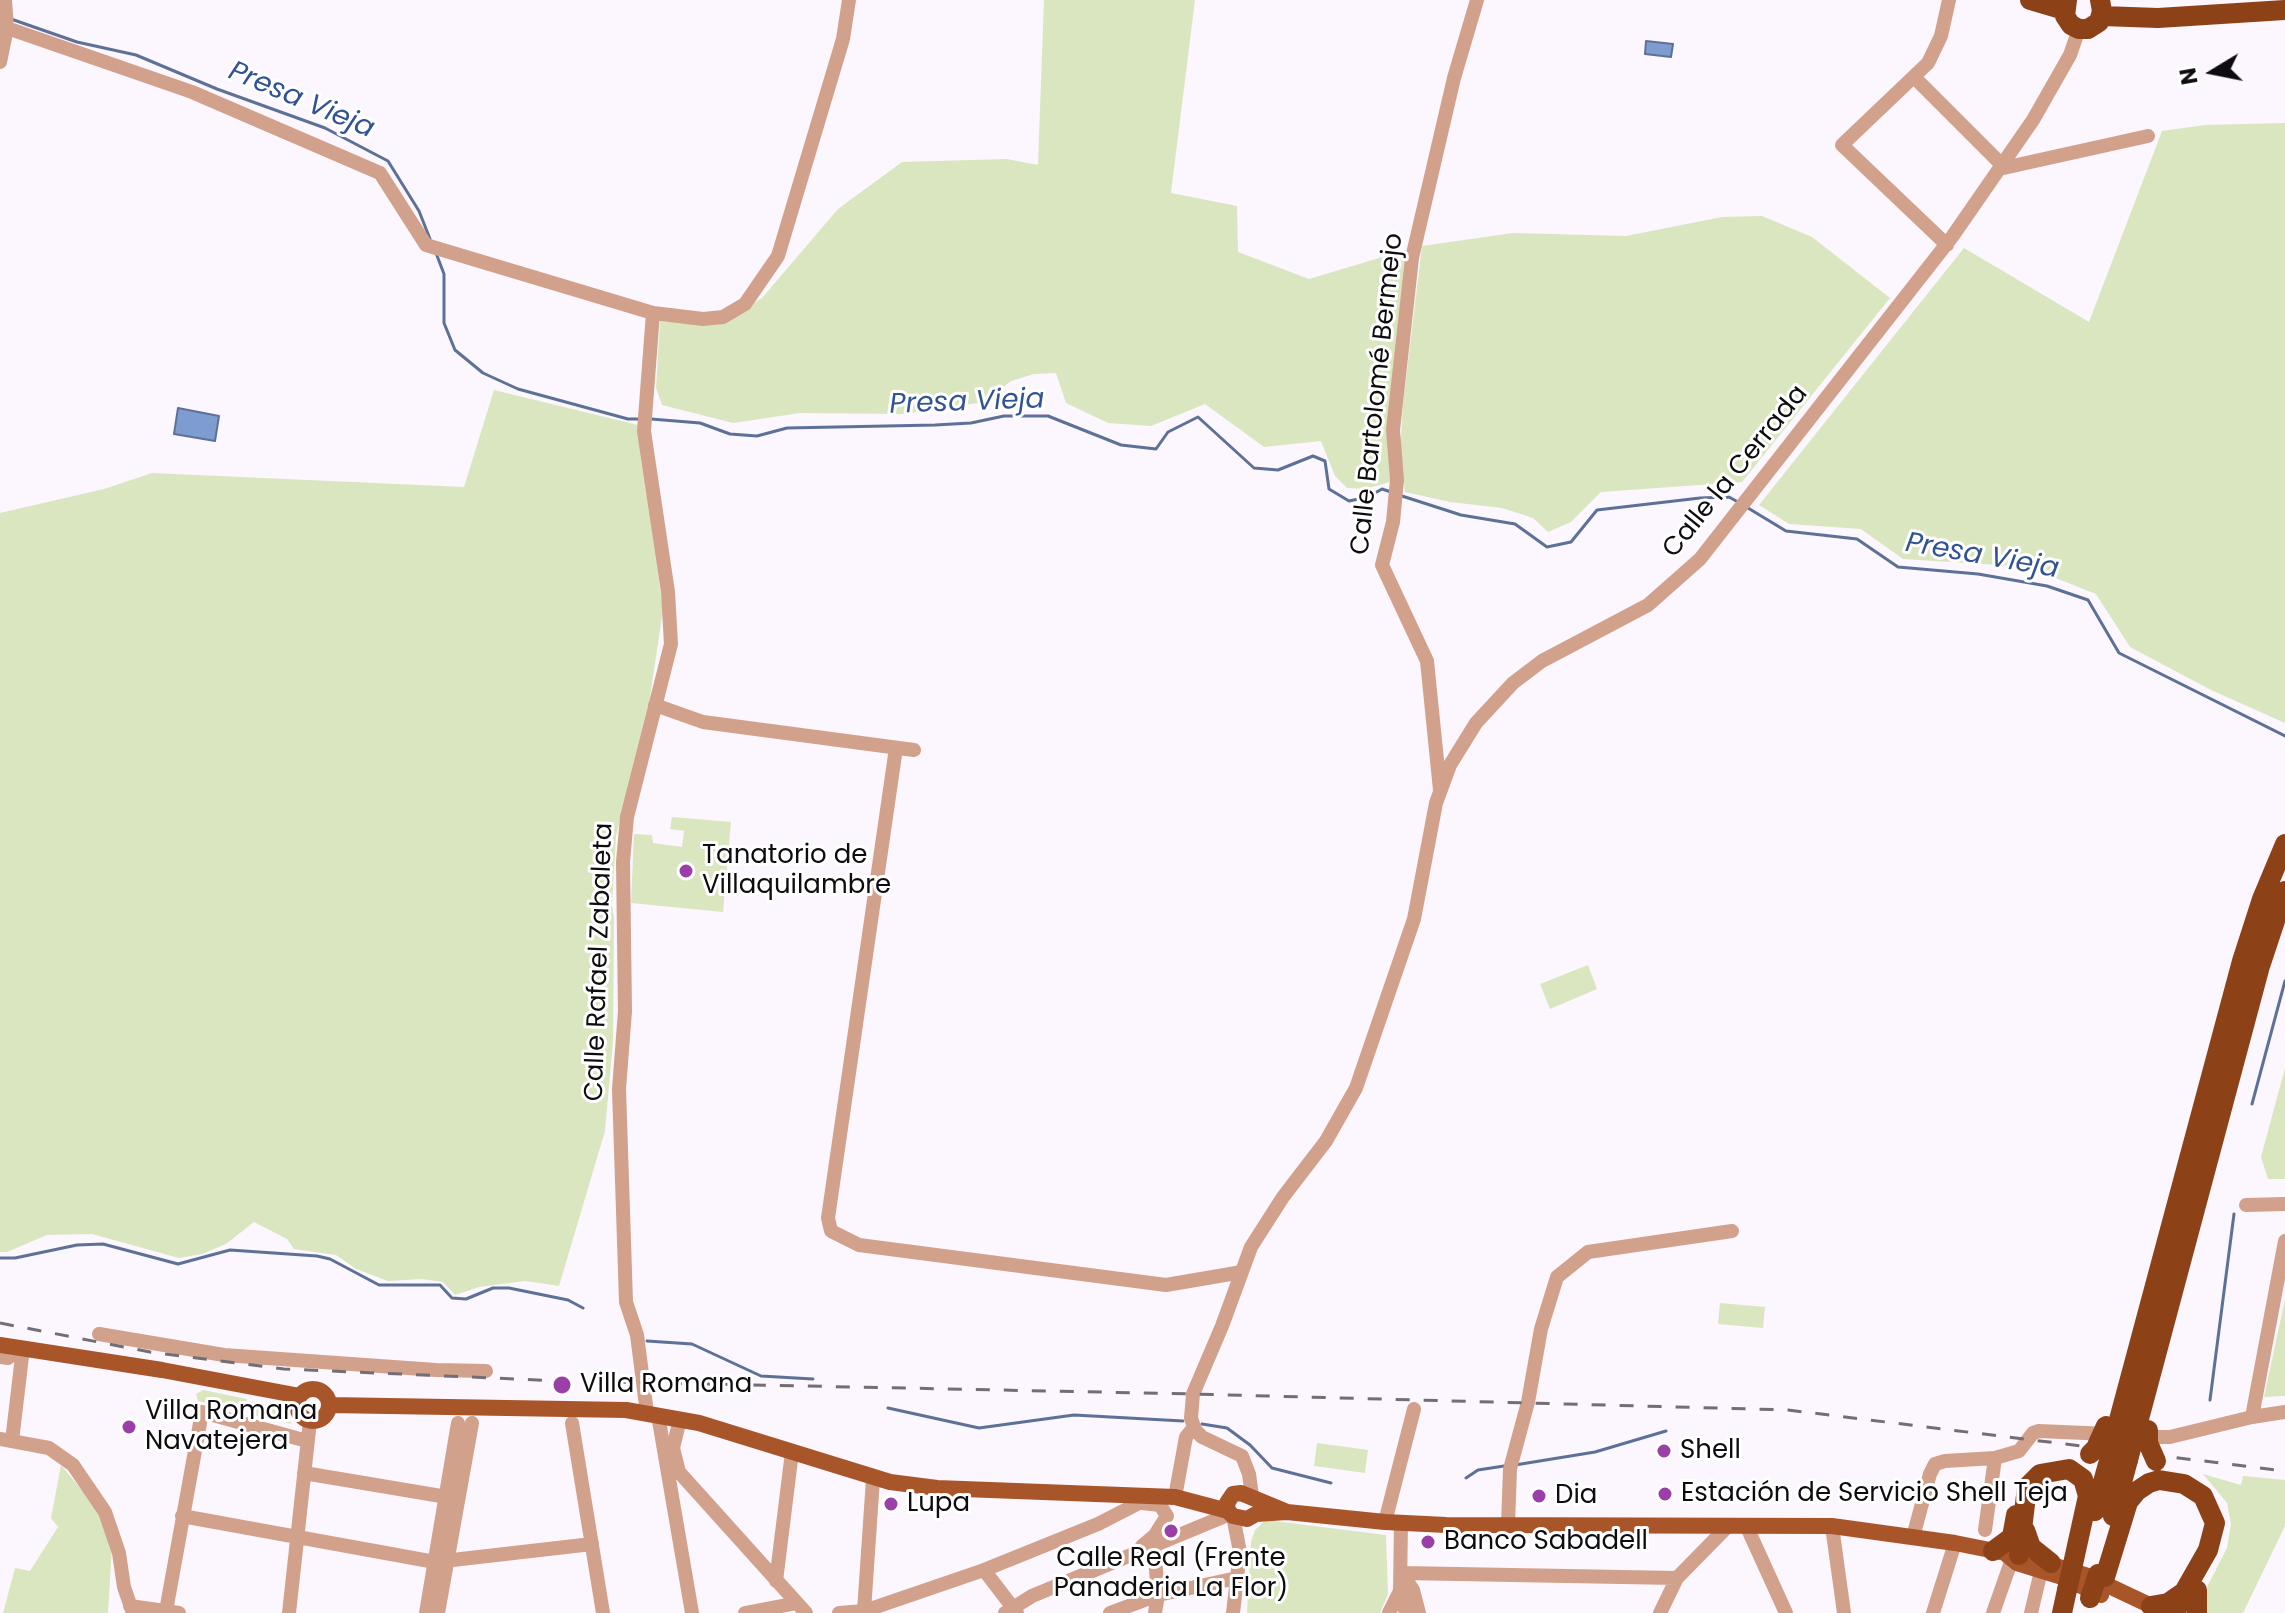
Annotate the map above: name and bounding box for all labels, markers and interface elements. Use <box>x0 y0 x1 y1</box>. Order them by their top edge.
north arrow <box>2173 32 2253 112</box>
water label: Presa Vieja <box>223 55 379 147</box>
text: N <box>2172 65 2206 87</box>
street label: Calle Bartolomé Bermejo <box>1346 232 1410 556</box>
street label: Calle la Cerrada <box>1657 380 1815 564</box>
water label: Presa Vieja <box>889 384 1045 422</box>
water label: Presa Vieja <box>1903 527 2061 587</box>
street label: Calle Rafael Zabaleta <box>580 822 620 1102</box>
place label: Tanatorio de Villaquilambre <box>702 840 891 902</box>
marker: Tanatorio de Villaquilambre <box>677 862 695 880</box>
place label: Villa Romana <box>580 1369 752 1401</box>
marker: Villa Romana <box>551 1374 573 1396</box>
place label: Villa Romana Navatejera <box>145 1396 317 1458</box>
marker: Villa Romana Navatejera <box>120 1418 138 1436</box>
place label: Shell <box>1680 1435 1741 1467</box>
marker: Shell <box>1655 1442 1673 1460</box>
place label: Estación de Servicio Shell Teja <box>1681 1478 2068 1510</box>
place label: Dia <box>1555 1480 1597 1512</box>
marker: Estación de Servicio Shell Teja <box>1656 1485 1674 1503</box>
marker: Dia <box>1530 1487 1548 1505</box>
place label: Lupa <box>907 1488 970 1520</box>
marker: Lupa <box>882 1495 900 1513</box>
marker: Calle Real (Frente Panaderia La Flor) <box>1162 1522 1180 1540</box>
place label: Banco Sabadell <box>1444 1526 1648 1558</box>
marker: Banco Sabadell <box>1419 1533 1437 1551</box>
place label: Calle Real (Frente Panaderia La Flor) <box>1054 1543 1288 1604</box>

